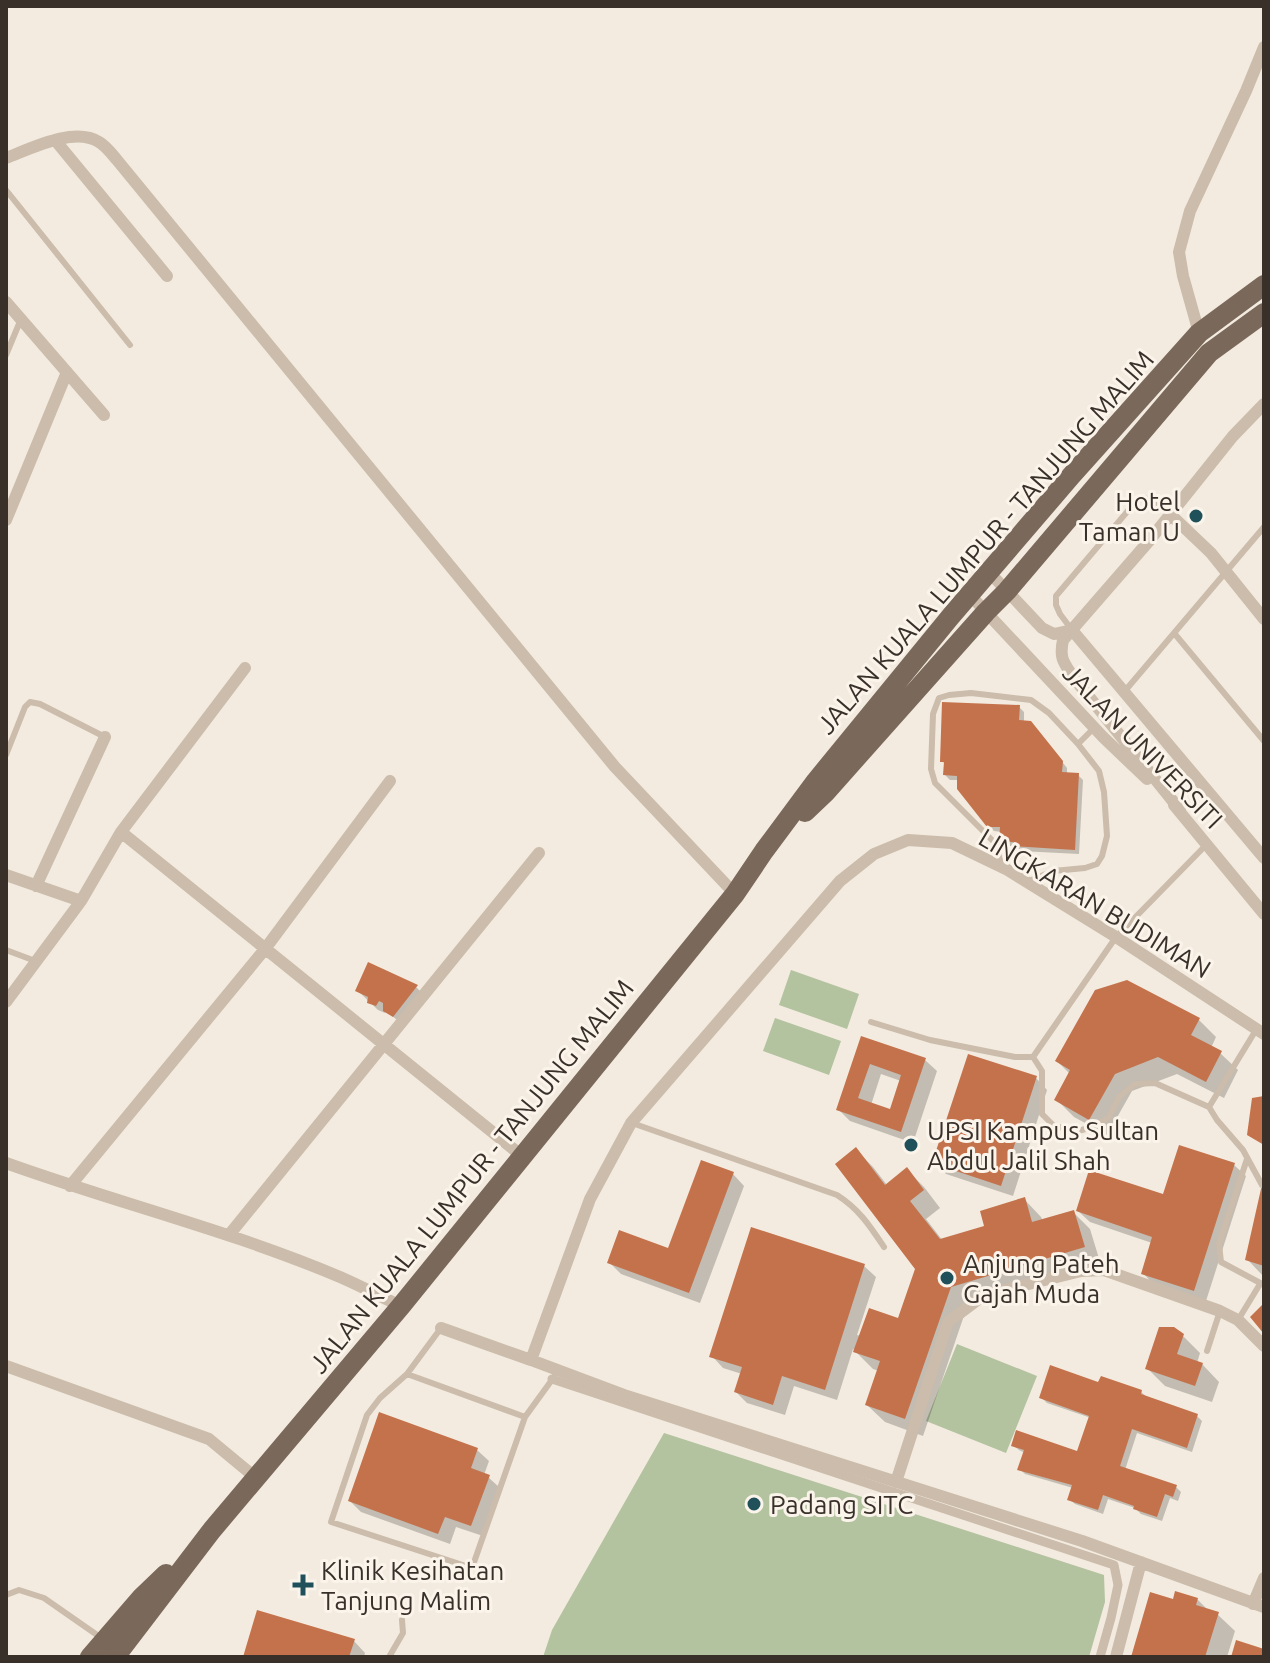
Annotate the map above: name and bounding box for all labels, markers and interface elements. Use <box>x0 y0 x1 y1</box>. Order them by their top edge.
street label: JALAN KUALA LUMPUR - TANJUNG MALIM <box>811 345 1159 739</box>
place label: Hotel Taman U <box>1079 487 1180 546</box>
marker: Hotel Taman U <box>1187 507 1205 525</box>
street label: JALAN UNIVERSITI <box>1057 658 1229 834</box>
street label: LINGKARAN BUDIMAN <box>974 822 1216 984</box>
street label: JALAN KUALA LUMPUR - TANJUNG MALIM <box>303 974 639 1378</box>
place label: UPSI Kampus Sultan Abdul Jalil Shah <box>927 1116 1159 1175</box>
marker: UPSI Kampus Sultan Abdul Jalil Shah <box>902 1136 920 1154</box>
place label: Anjung Pateh Gajah Muda <box>963 1249 1120 1308</box>
marker: Anjung Pateh Gajah Muda <box>938 1269 956 1287</box>
place label: Padang SITC <box>770 1490 913 1519</box>
marker: Padang SITC <box>745 1495 763 1513</box>
place label: Klinik Kesihatan Tanjung Malim <box>321 1556 504 1615</box>
marker: Klinik Kesihatan Tanjung Malim <box>292 1574 314 1596</box>

